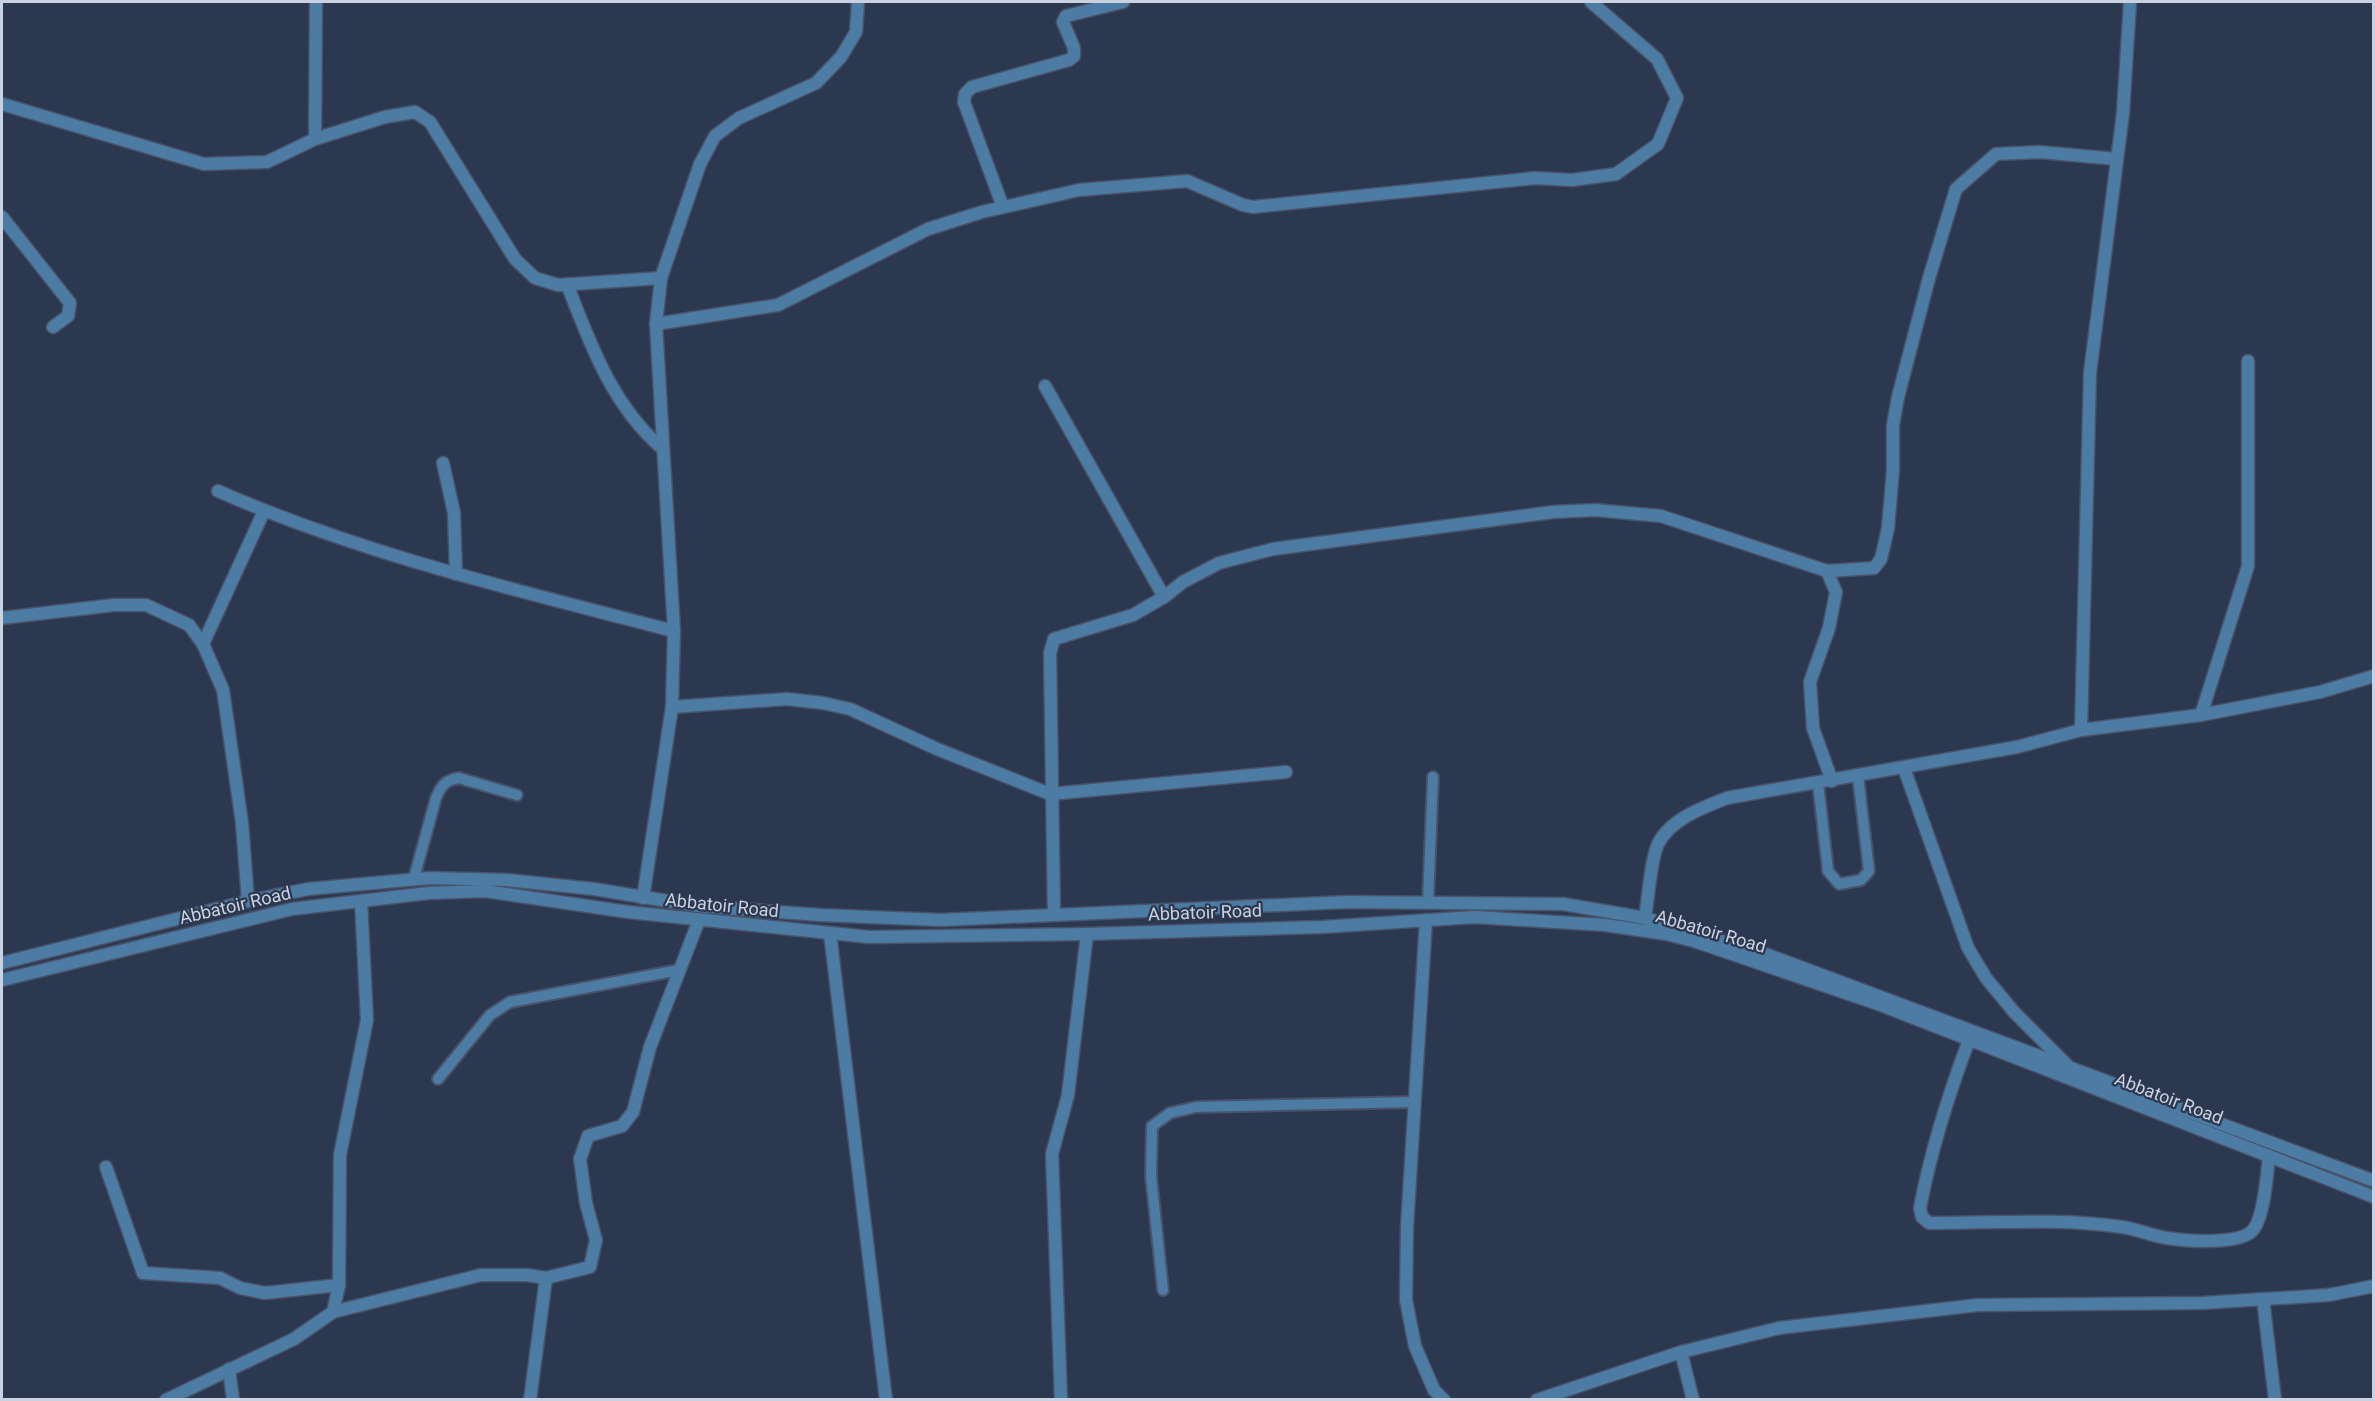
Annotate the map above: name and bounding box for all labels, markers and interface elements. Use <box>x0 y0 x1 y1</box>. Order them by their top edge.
street label: Abbatoir Road <box>177 882 293 928</box>
street label: Abbatoir Road <box>664 889 780 921</box>
street label: Abbatoir Road <box>1148 900 1262 924</box>
street label: Abbatoir Road <box>1653 905 1769 957</box>
street label: Abbatoir Road <box>2112 1068 2226 1128</box>

